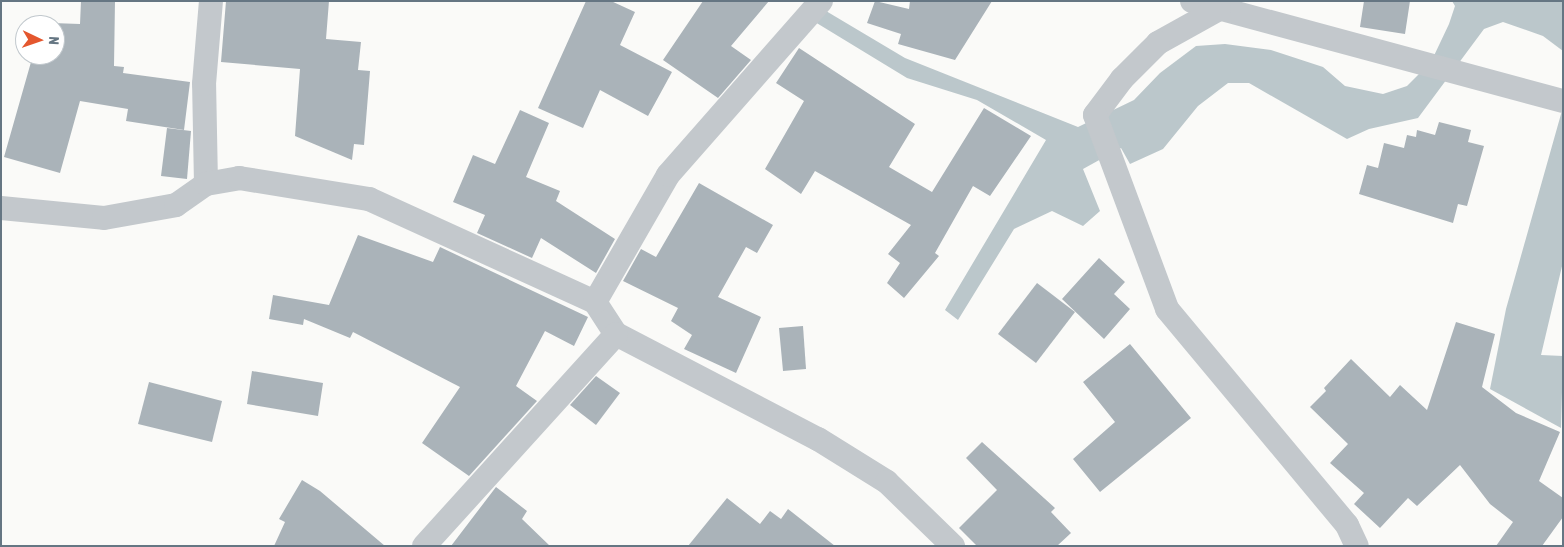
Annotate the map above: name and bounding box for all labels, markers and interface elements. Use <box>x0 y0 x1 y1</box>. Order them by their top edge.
north arrow <box>15 15 65 65</box>
text: N <box>46 36 62 45</box>

